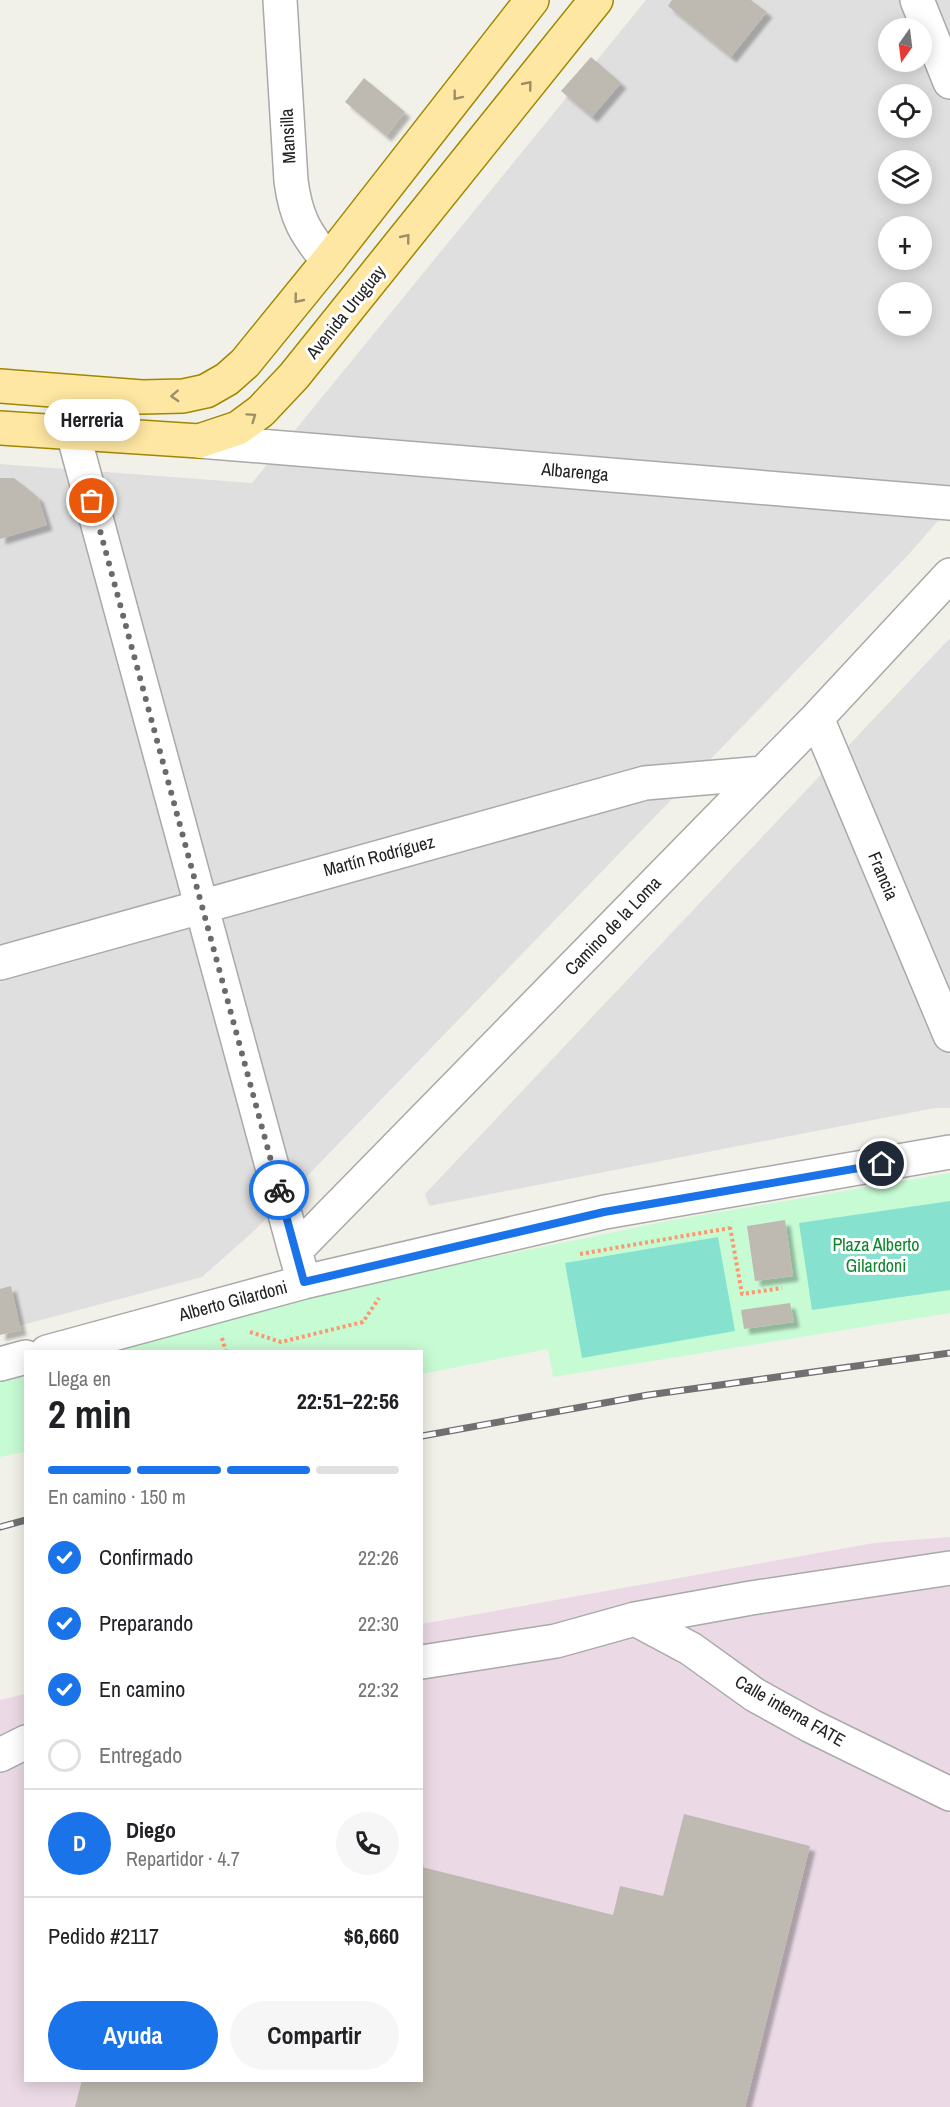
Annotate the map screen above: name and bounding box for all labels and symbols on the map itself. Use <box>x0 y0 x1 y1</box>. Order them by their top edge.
north arrow <box>878 18 932 72</box>
one-way arrow <box>520 81 531 92</box>
one-way arrow <box>454 89 465 100</box>
street label: Mansilla <box>274 108 301 164</box>
one-way arrow <box>398 233 409 244</box>
street label: Avenida Uruguay <box>299 259 392 365</box>
one-way arrow <box>294 292 305 303</box>
one-way arrow <box>170 389 179 402</box>
callout: Herreria <box>44 399 140 441</box>
one-way arrow <box>246 413 257 424</box>
street label: Albarenga <box>539 456 610 487</box>
pin <box>66 475 117 526</box>
street label: Martín Rodríguez <box>321 829 437 882</box>
street label: Francia <box>862 848 905 904</box>
street label: Camino de la Loma <box>559 871 666 981</box>
pin <box>856 1138 907 1189</box>
courier <box>249 1160 309 1220</box>
park label: Plaza Alberto Gilardoni <box>833 1232 919 1278</box>
street label: Alberto Gilardoni <box>175 1274 290 1327</box>
street label: Calle interna FATE <box>730 1669 850 1752</box>

